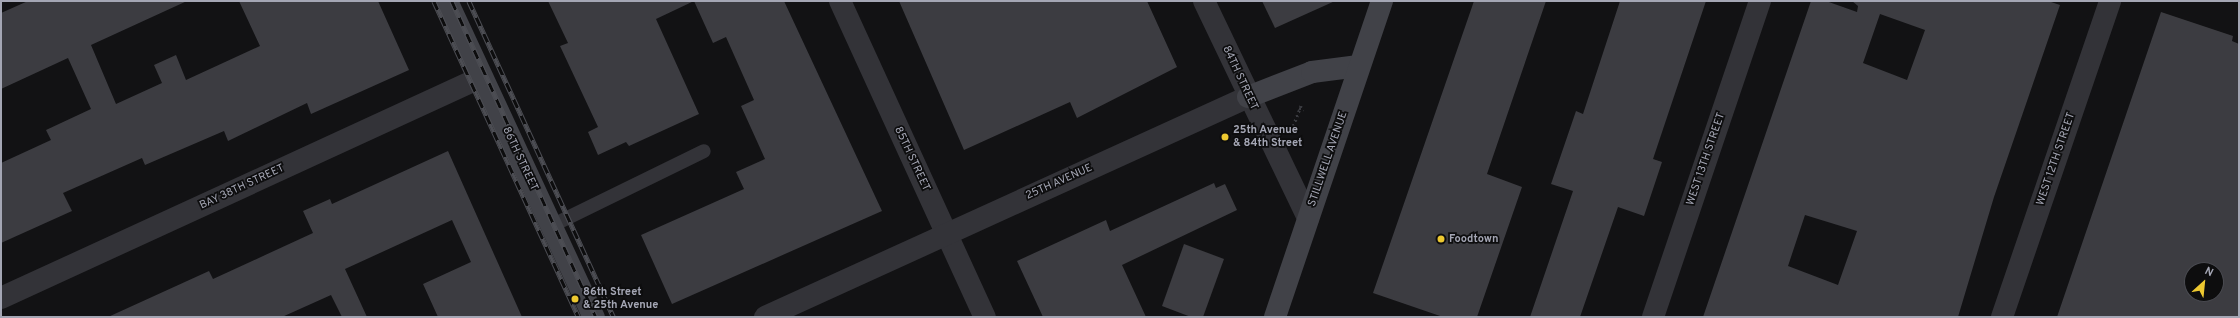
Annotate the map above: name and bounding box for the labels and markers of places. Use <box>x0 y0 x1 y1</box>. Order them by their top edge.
place label: 25th Avenue & 84th Street <box>1233 124 1302 150</box>
marker: 25th Avenue & 84th Street <box>1220 132 1230 142</box>
place label: Foodtown <box>1449 232 1499 246</box>
marker: Foodtown <box>1436 234 1446 244</box>
place label: 86th Street & 25th Avenue <box>583 286 659 312</box>
marker: 86th Street & 25th Avenue <box>570 294 580 304</box>

